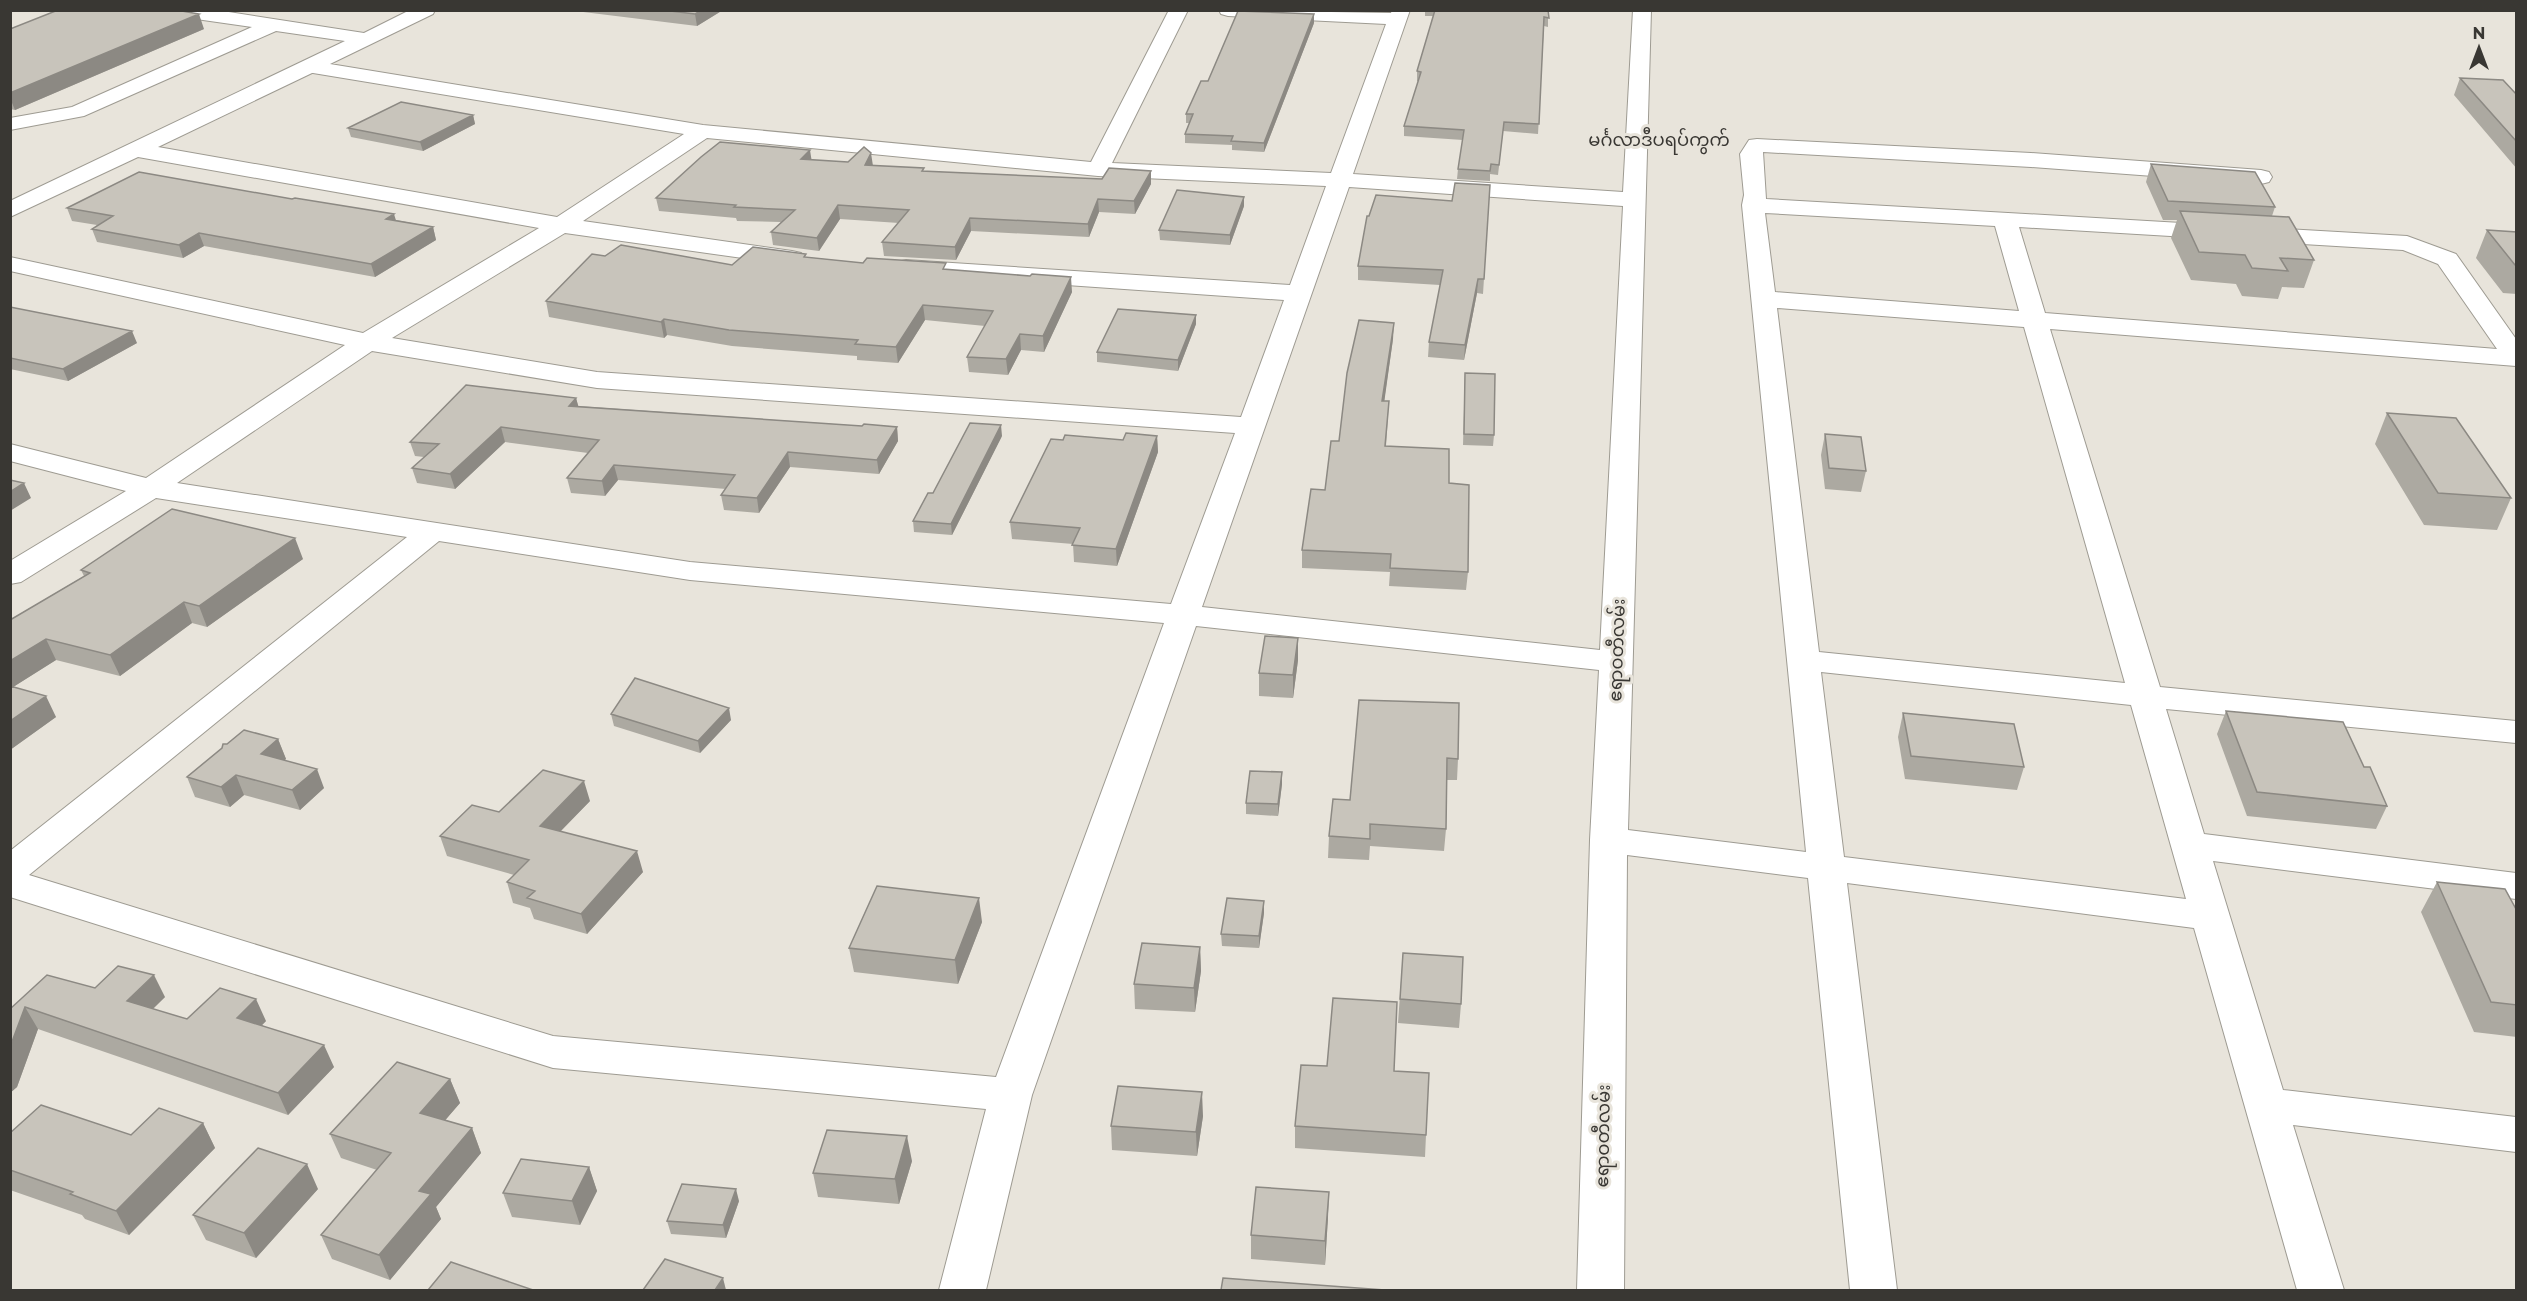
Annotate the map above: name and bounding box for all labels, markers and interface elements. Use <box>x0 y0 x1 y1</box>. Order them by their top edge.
north arrow <box>2449 18 2509 78</box>
text: N <box>2473 24 2485 43</box>
district label: မင်္ဂလာဒီပရပ်ကွက် <box>1588 126 1730 155</box>
street label: ဧရာဝတီလမ်း <box>1601 598 1634 702</box>
street label: ဧရာဝတီလမ်း <box>1588 1084 1619 1188</box>

